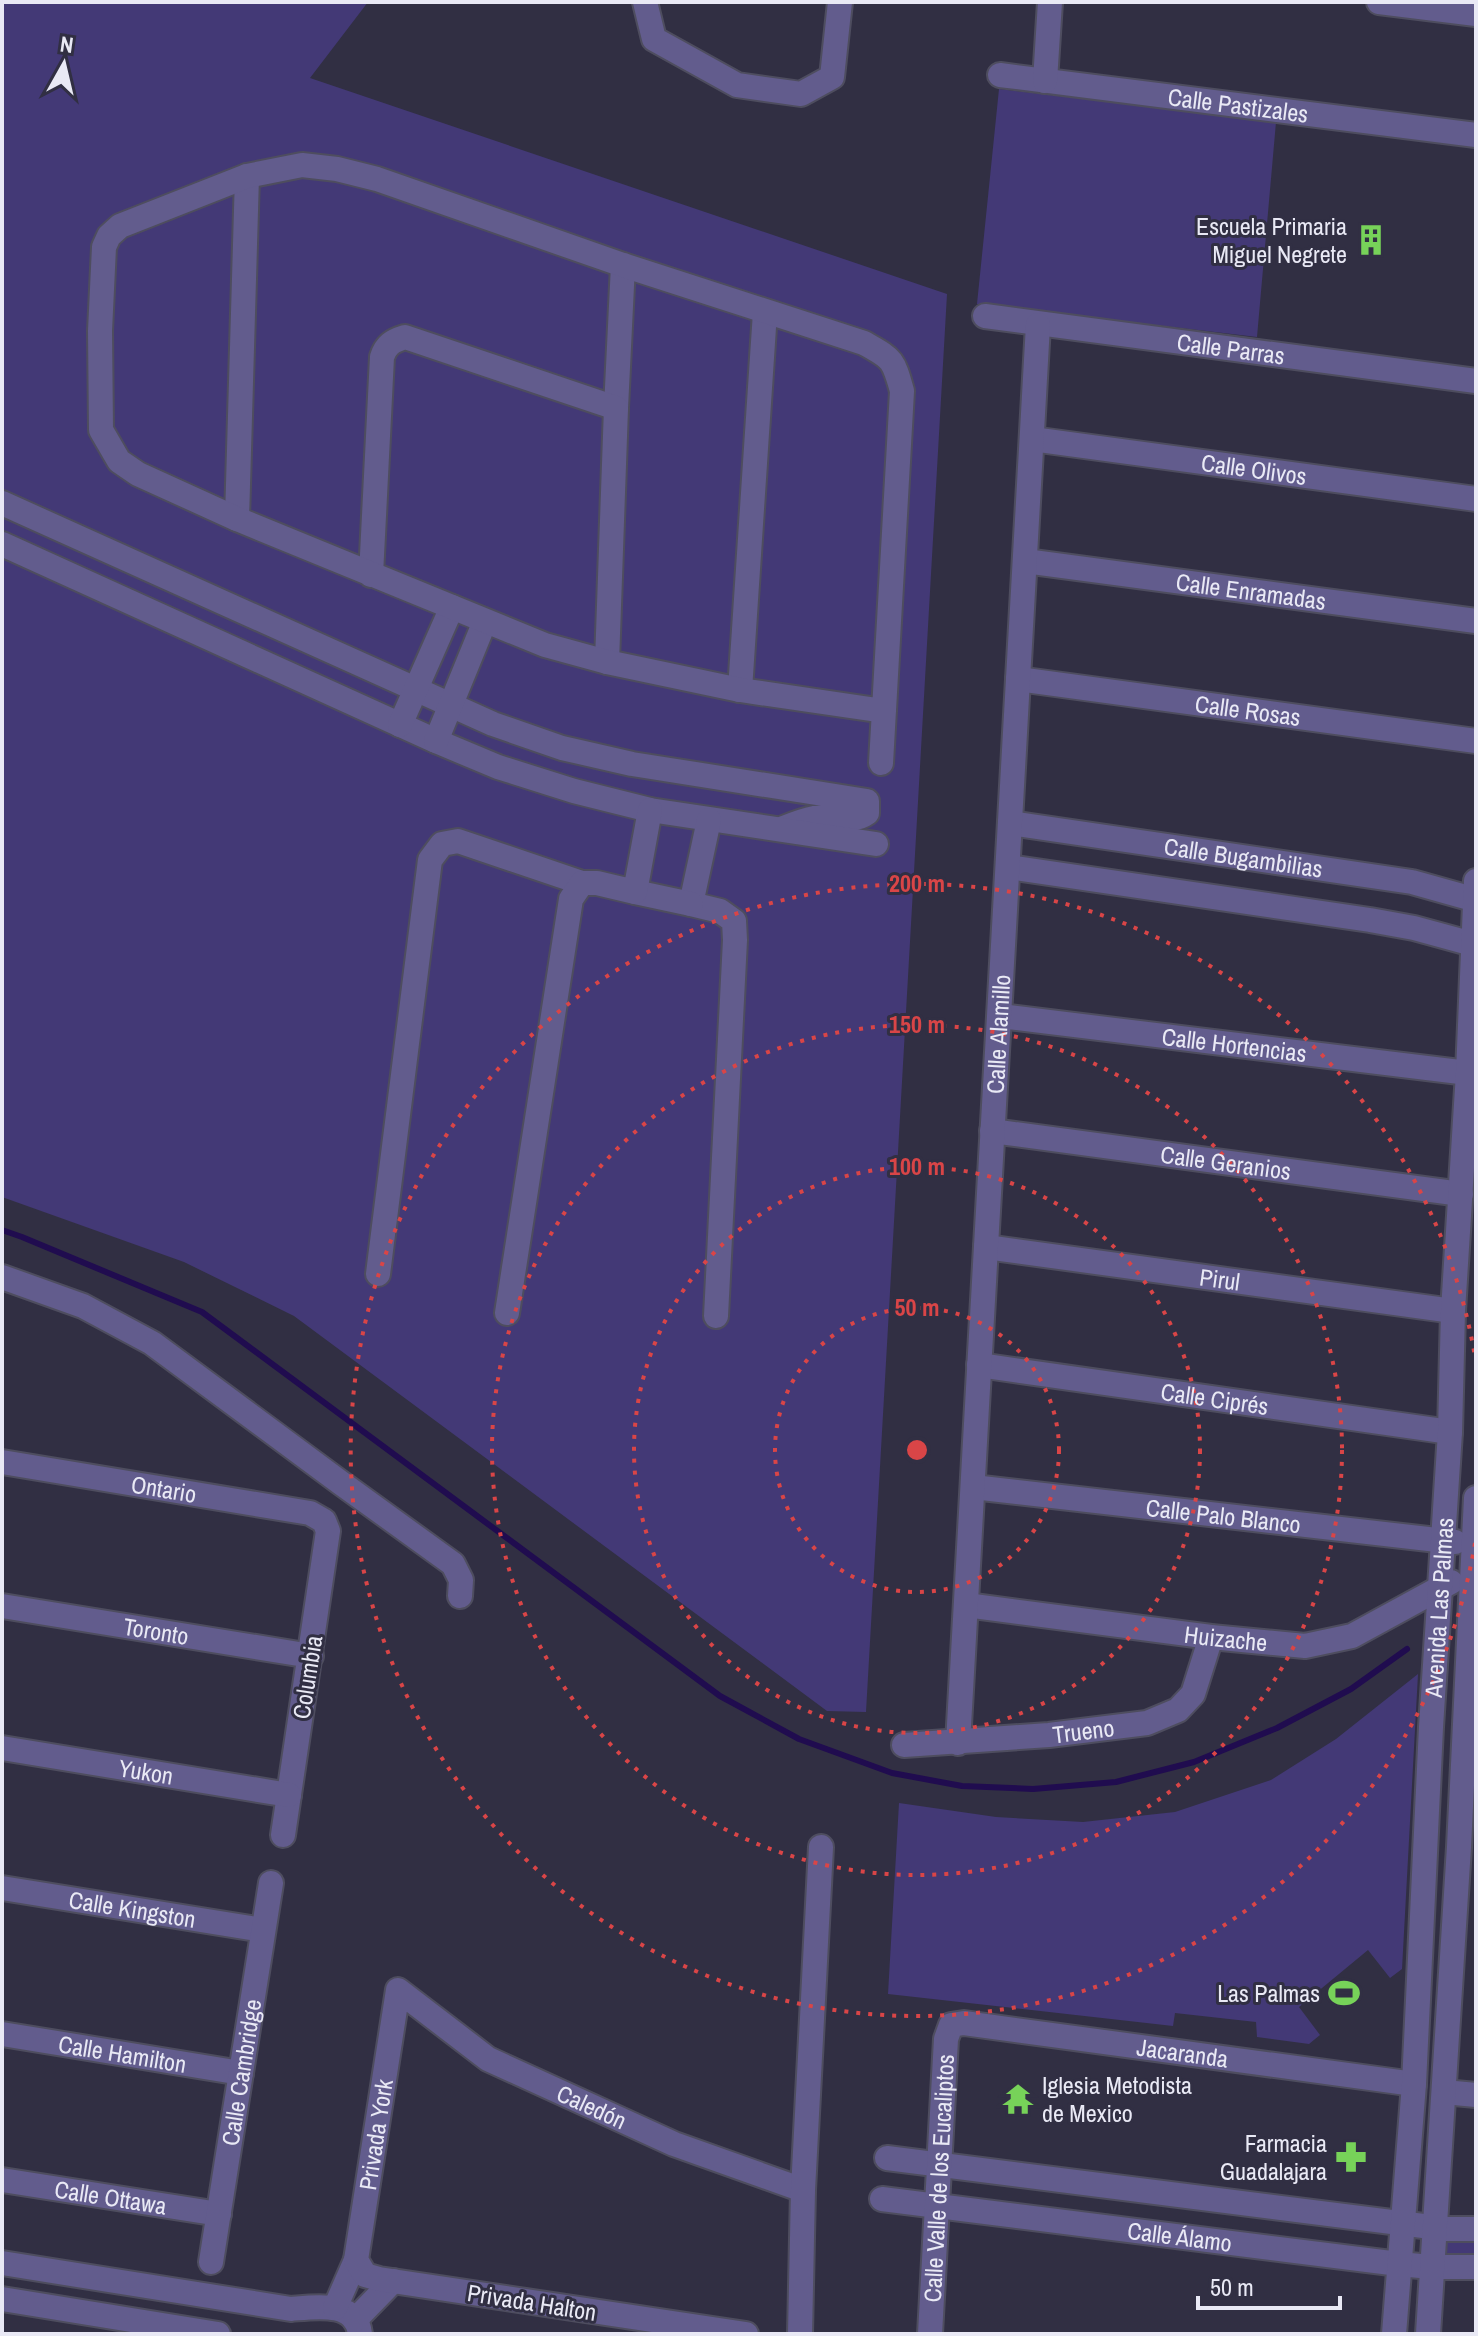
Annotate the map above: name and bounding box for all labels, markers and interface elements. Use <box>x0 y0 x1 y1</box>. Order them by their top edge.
north arrow <box>24 24 104 104</box>
text: N <box>58 28 75 60</box>
street label: Calle Pastizales <box>1166 80 1310 130</box>
place label: Escuela Primaria Miguel Negrete <box>1196 210 1347 270</box>
building icon: Escuela Primaria Miguel Negrete <box>1354 223 1388 257</box>
street label: Calle Parras <box>1175 326 1287 372</box>
street label: Calle Olivos <box>1199 446 1309 492</box>
street label: Calle Enramadas <box>1174 565 1328 617</box>
street label: Calle Rosas <box>1193 687 1303 733</box>
street label: Calle Bugambilias <box>1162 830 1325 885</box>
text: 200 m <box>889 867 945 899</box>
street label: Calle Alamillo <box>979 974 1017 1095</box>
text: 150 m <box>889 1008 945 1040</box>
street label: Calle Hortencias <box>1160 1020 1308 1069</box>
street label: Calle Geranios <box>1159 1138 1293 1187</box>
text: 100 m <box>889 1150 945 1182</box>
street label: Pirul <box>1198 1260 1242 1298</box>
text: 50 m <box>895 1291 939 1323</box>
street label: Calle Ciprés <box>1159 1375 1271 1422</box>
centre of rings <box>903 1436 931 1464</box>
street label: Ontario <box>129 1468 199 1510</box>
street label: Calle Palo Blanco <box>1144 1491 1302 1540</box>
street label: Avenida Las Palmas <box>1417 1516 1460 1699</box>
street label: Toronto <box>121 1610 191 1652</box>
street label: Huizache <box>1182 1618 1269 1658</box>
street label: Columbia <box>285 1633 329 1721</box>
street label: Trueno <box>1051 1711 1116 1750</box>
street label: Yukon <box>116 1751 176 1792</box>
street label: Calle Kingston <box>67 1883 198 1935</box>
sports icon: Las Palmas <box>1327 1976 1361 2010</box>
place label: Las Palmas <box>1217 1977 1320 2009</box>
street label: Calle Cambridge <box>214 1997 268 2148</box>
street label: Calle Hamilton <box>56 2027 189 2080</box>
street label: Jacaranda <box>1135 2031 1230 2075</box>
street label: Calle Valle de los Eucaliptos <box>916 2053 961 2303</box>
place label: Iglesia Metodista de Mexico <box>1042 2069 1192 2129</box>
street label: Privada York <box>351 2077 400 2192</box>
street label: Caledón <box>552 2077 632 2136</box>
temple icon: Iglesia Metodista de Mexico <box>1001 2082 1035 2116</box>
place label: Farmacia Guadalajara <box>1220 2127 1327 2187</box>
pharmacy icon: Farmacia Guadalajara <box>1334 2140 1368 2174</box>
street label: Calle Ottawa <box>52 2172 169 2222</box>
street label: Calle Álamo <box>1126 2214 1234 2259</box>
scale bar <box>1198 2260 1340 2310</box>
text: 50 m <box>1210 2271 1254 2303</box>
street label: Privada Halton <box>465 2276 599 2328</box>

